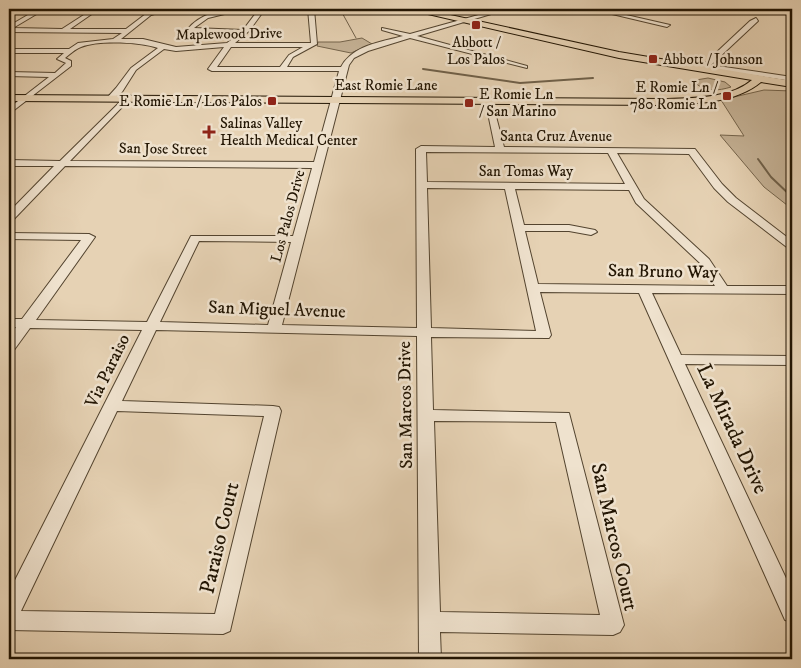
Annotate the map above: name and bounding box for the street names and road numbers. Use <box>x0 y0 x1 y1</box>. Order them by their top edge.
street label: Maplewood Drive <box>176 24 282 44</box>
street label: East Romie Lane <box>335 76 437 95</box>
street label: Santa Cruz Avenue <box>500 127 612 146</box>
street label: San Jose Street <box>119 139 207 159</box>
street label: San Tomas Way <box>479 162 574 181</box>
street label: Los Palos Drive <box>267 168 309 264</box>
street label: San Bruno Way <box>608 260 719 284</box>
street label: San Miguel Avenue <box>208 297 346 323</box>
street label: Via Paraiso <box>80 330 135 412</box>
street label: San Marcos Drive <box>394 341 418 469</box>
street label: La Mirada Drive <box>691 360 774 498</box>
street label: San Marcos Court <box>584 461 644 614</box>
street label: Paraiso Court <box>195 479 246 596</box>

